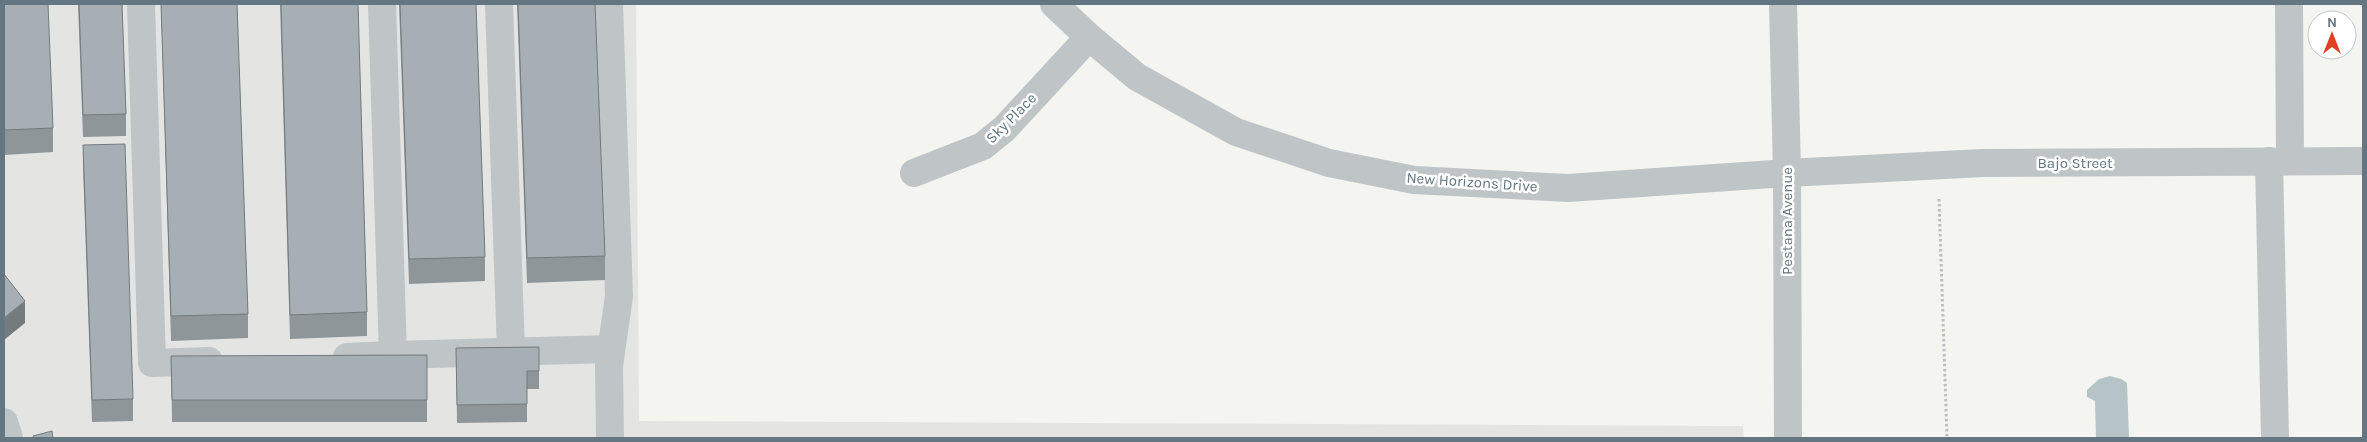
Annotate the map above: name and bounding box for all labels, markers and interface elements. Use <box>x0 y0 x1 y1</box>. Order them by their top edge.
north arrow <box>2307 10 2357 60</box>
text: N <box>2327 14 2337 31</box>
street label: Sky Place <box>982 89 1040 147</box>
street label: Bajo Street <box>2037 154 2113 172</box>
street label: Pestana Avenue <box>1778 167 1796 275</box>
street label: New Horizons Drive <box>1406 168 1538 196</box>

